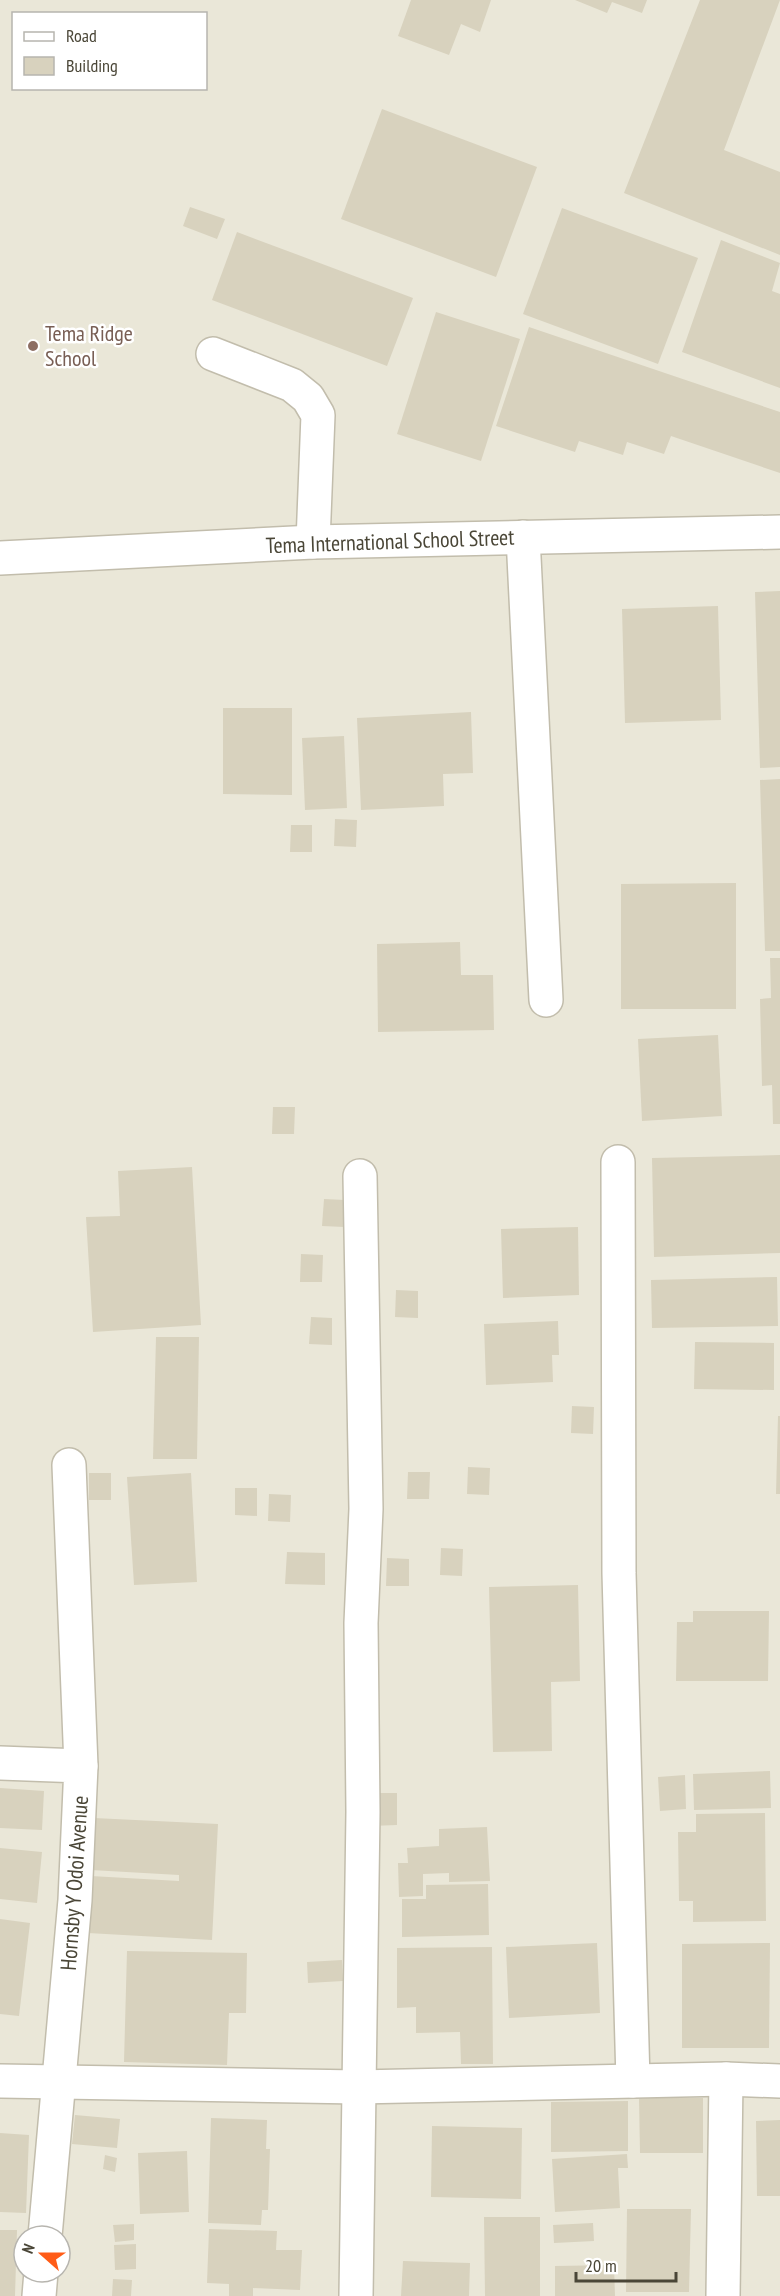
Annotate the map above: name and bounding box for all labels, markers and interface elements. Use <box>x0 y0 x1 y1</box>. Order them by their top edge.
legend <box>12 12 207 90</box>
text: Road <box>66 24 97 47</box>
text: Building <box>66 54 118 77</box>
place label: Tema Ridge School <box>45 319 133 372</box>
marker: Tema Ridge School <box>26 339 40 353</box>
street label: Tema International School Street <box>265 523 515 559</box>
street label: Hornsby Y Odoi Avenue <box>54 1795 94 1971</box>
north arrow <box>12 2224 72 2284</box>
text: N <box>17 2241 39 2256</box>
scale bar <box>576 2245 676 2283</box>
text: 20 m <box>585 2254 617 2277</box>

